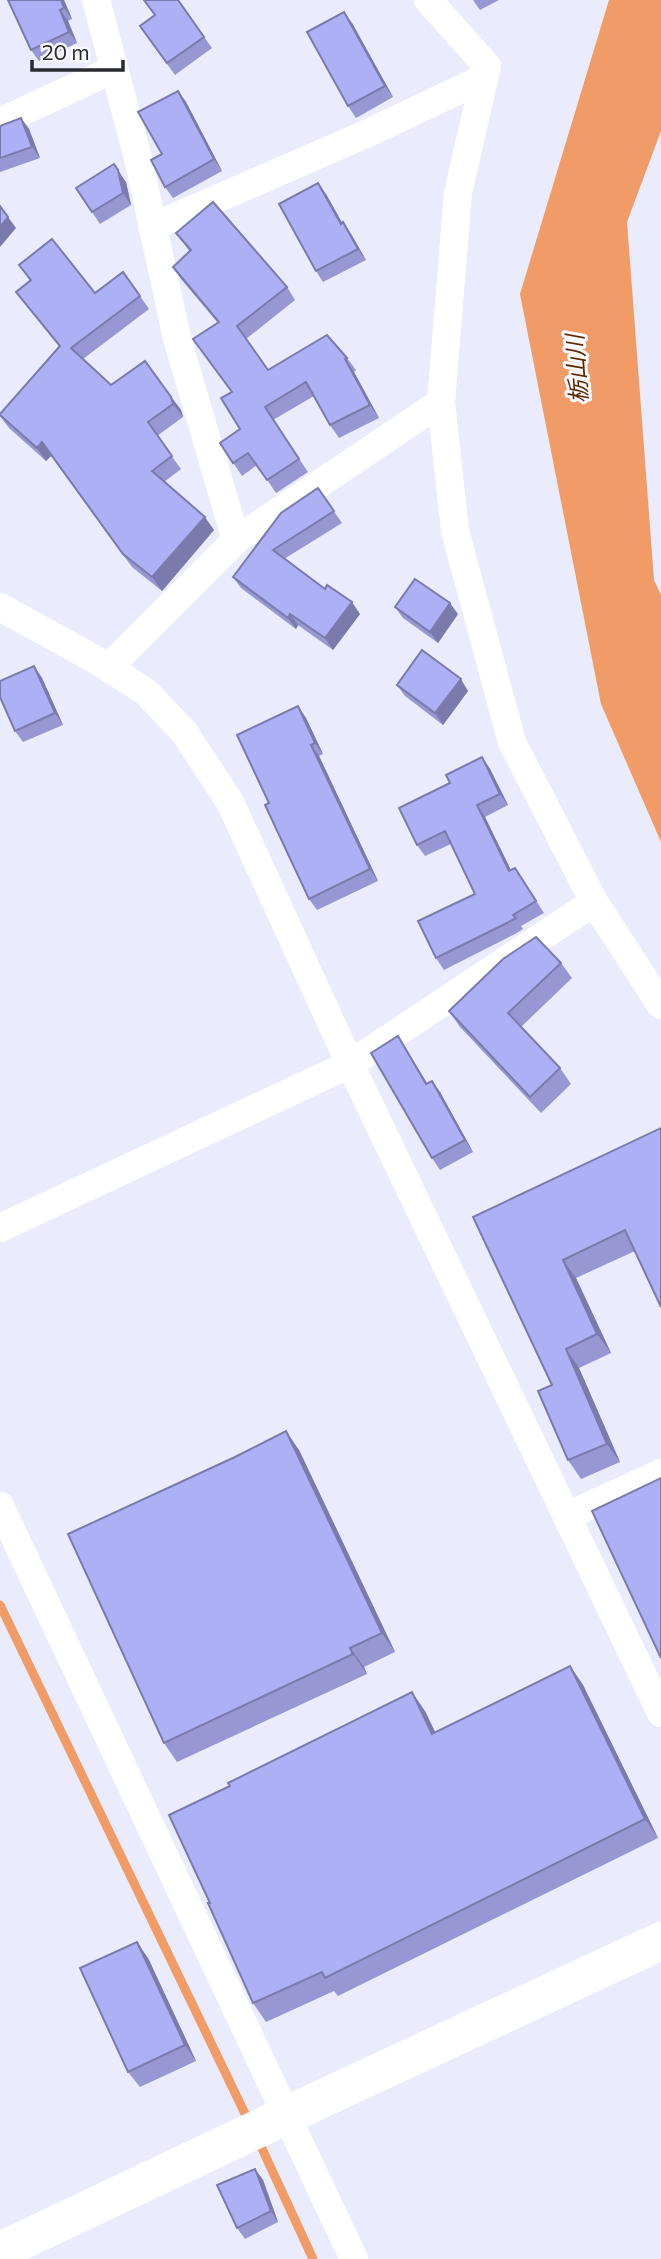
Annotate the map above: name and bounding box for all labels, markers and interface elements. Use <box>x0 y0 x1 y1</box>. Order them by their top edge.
scale bar <box>32 28 122 72</box>
text: 20 m <box>42 39 90 64</box>
water label: 栃山川 <box>559 331 592 404</box>

